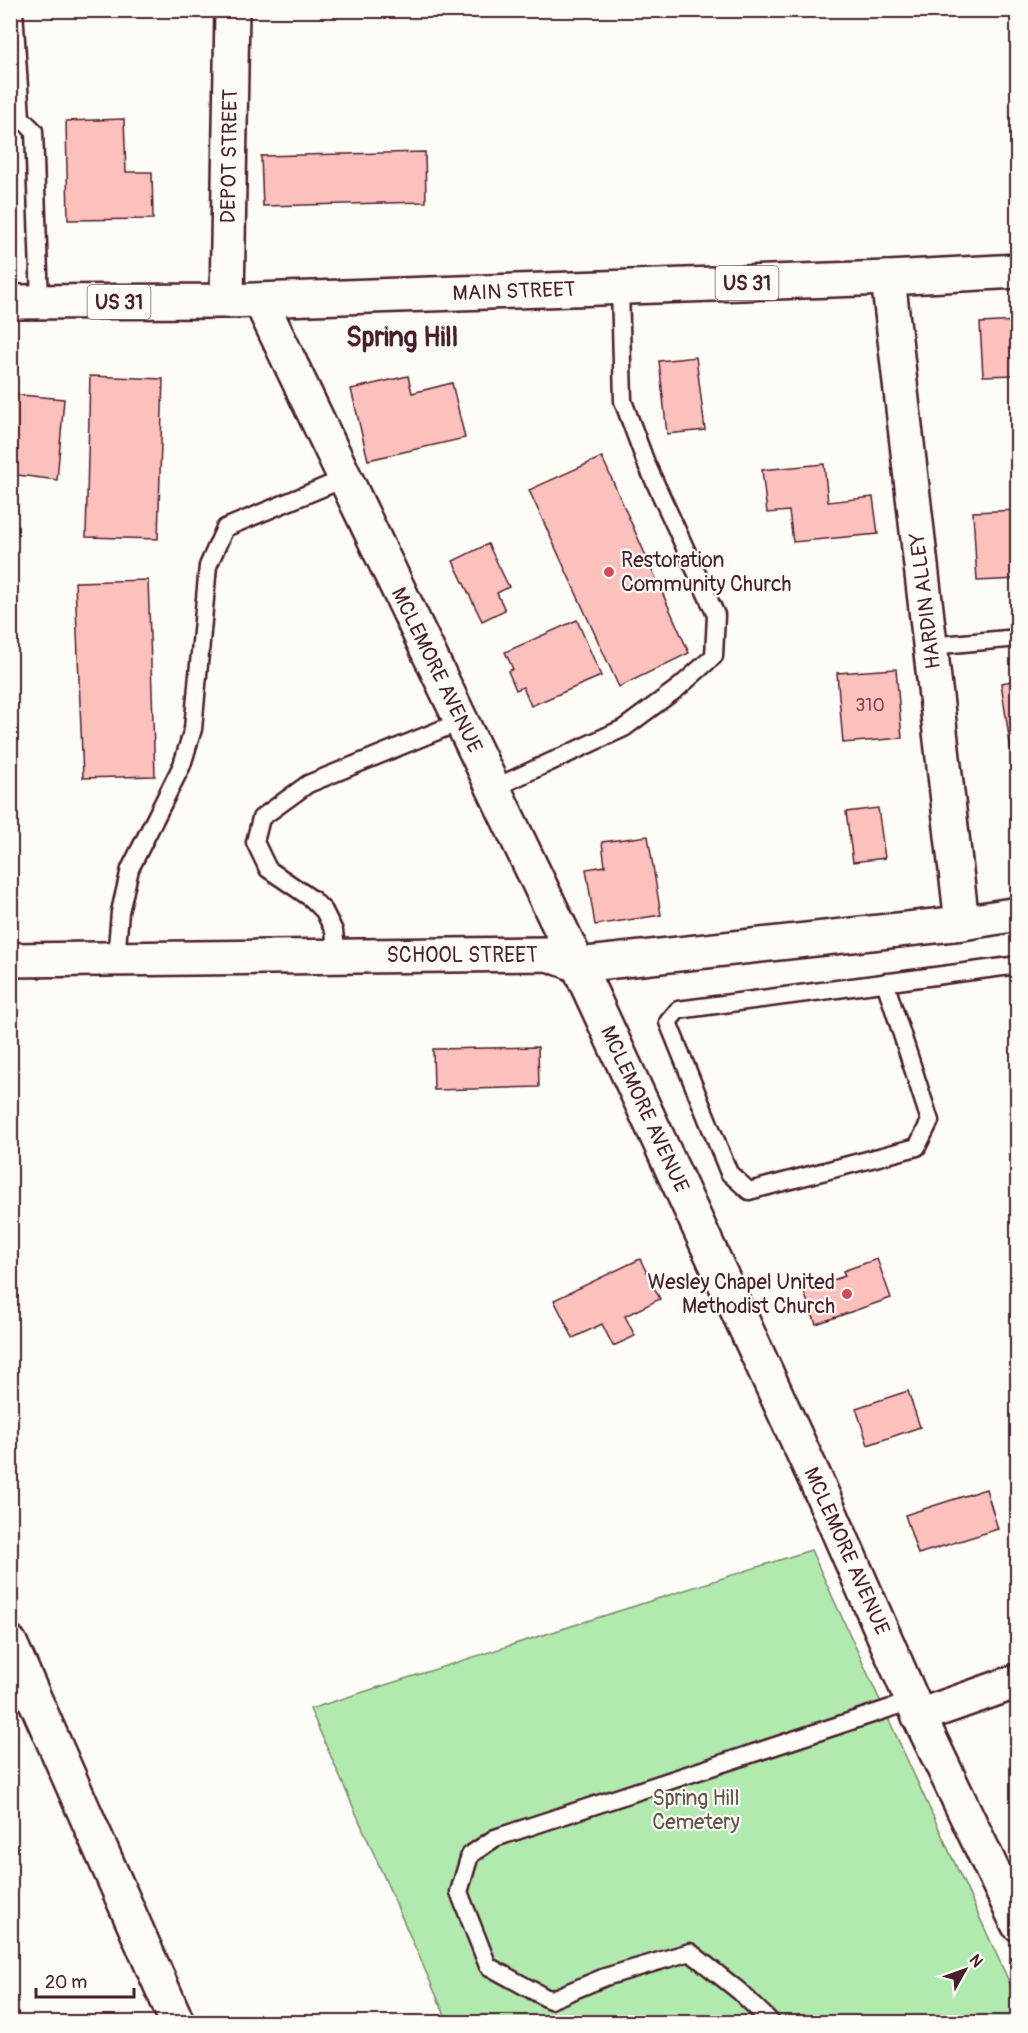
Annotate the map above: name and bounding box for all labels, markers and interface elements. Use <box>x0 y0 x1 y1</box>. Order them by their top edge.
street label: DEPOT STREET <box>215 88 244 224</box>
road number: US 31 <box>716 266 778 300</box>
street label: MAIN STREET <box>452 276 576 307</box>
road number: US 31 <box>88 285 150 319</box>
district label: Spring Hill <box>346 321 458 354</box>
street label: HARDIN ALLEY <box>904 531 947 671</box>
place label: Restoration Community Church <box>621 547 791 598</box>
marker: Restoration Community Church <box>602 565 616 579</box>
street label: MCLEMORE AVENUE <box>385 583 488 757</box>
house number: 310 <box>855 694 885 717</box>
street label: SCHOOL STREET <box>386 942 538 969</box>
street label: MCLEMORE AVENUE <box>594 1022 695 1197</box>
place label: Wesley Chapel United Methodist Church <box>647 1269 835 1320</box>
marker: Wesley Chapel United Methodist Church <box>840 1287 854 1301</box>
street label: MCLEMORE AVENUE <box>797 1463 896 1639</box>
park label: Spring Hill Cemetery <box>652 1785 740 1836</box>
north arrow <box>935 1940 995 2000</box>
text: N <box>965 1950 987 1972</box>
scale bar <box>36 1961 134 1999</box>
text: 20 m <box>45 1971 87 1994</box>

